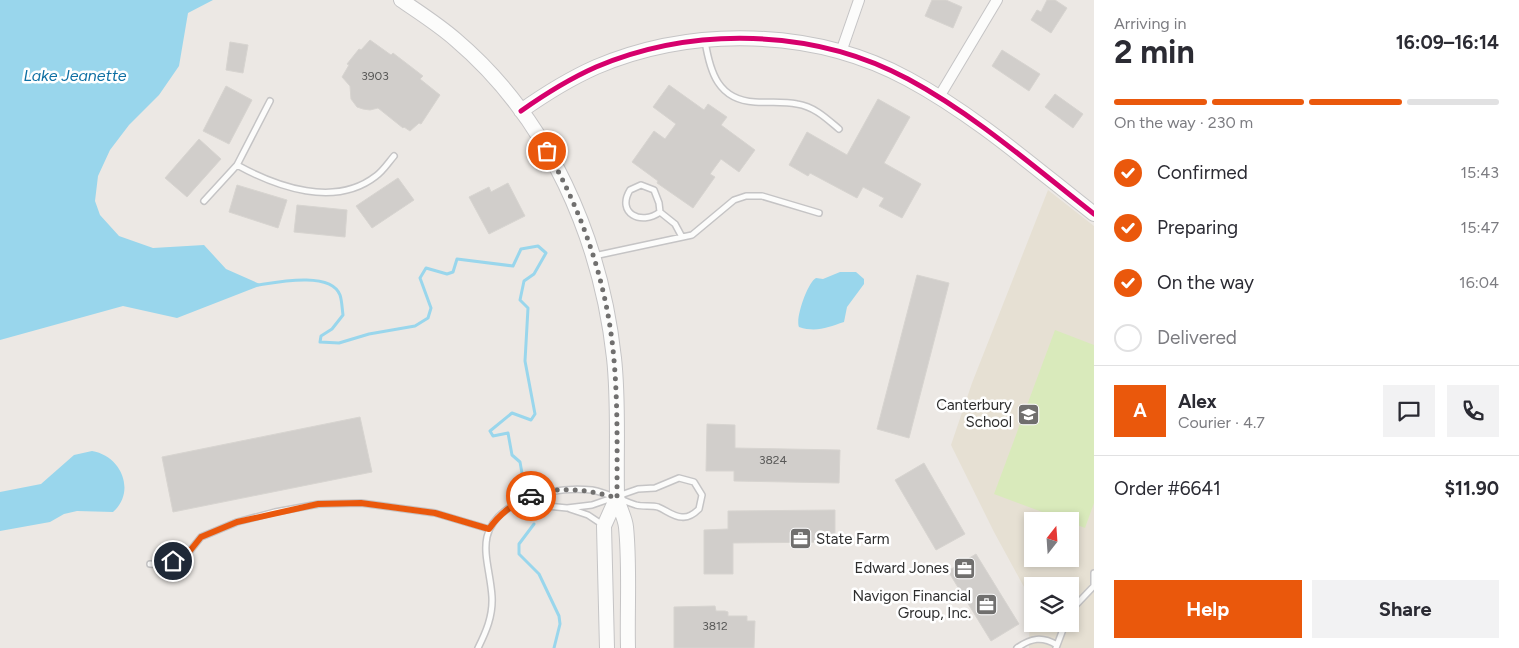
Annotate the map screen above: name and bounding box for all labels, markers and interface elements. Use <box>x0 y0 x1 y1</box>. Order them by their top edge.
text: Arriving in <box>1114 14 1186 33</box>
text: 16:09–16:14 <box>1396 31 1499 54</box>
text: 2 min <box>1114 33 1195 71</box>
water label: Lake Jeanette <box>23 66 127 85</box>
house number: 3903 <box>361 69 389 83</box>
text: On the way · 230 m <box>1114 113 1253 132</box>
pin <box>526 130 568 172</box>
icon: bag <box>533 137 561 165</box>
icon: check <box>1114 159 1142 187</box>
text: Confirmed <box>1157 161 1248 184</box>
text: 15:43 <box>1461 163 1499 182</box>
icon: check <box>1114 214 1142 242</box>
text: Preparing <box>1157 216 1238 239</box>
text: 15:47 <box>1461 218 1499 237</box>
icon: check <box>1114 269 1142 297</box>
text: On the way <box>1157 271 1254 294</box>
text: 16:04 <box>1459 273 1499 292</box>
text: Delivered <box>1157 326 1237 349</box>
button: chat <box>1383 385 1435 437</box>
button: phone <box>1447 385 1499 437</box>
text: Alex <box>1178 390 1217 413</box>
place label: Canterbury School <box>936 396 1012 431</box>
text: A <box>1133 399 1147 422</box>
school or university icon: Canterbury School <box>1016 402 1040 426</box>
text: Courier · 4.7 <box>1178 413 1265 432</box>
house number: 3824 <box>759 453 788 467</box>
courier <box>506 471 556 521</box>
text: Order #6641 <box>1114 477 1221 500</box>
text: $11.90 <box>1444 477 1499 500</box>
icon: car <box>517 482 545 510</box>
north arrow <box>1024 512 1079 568</box>
map controls <box>1024 512 1079 632</box>
office icon: State Farm <box>788 527 812 551</box>
place label: State Farm <box>816 530 890 548</box>
pin <box>152 540 194 582</box>
icon: home <box>159 547 187 575</box>
office icon: Edward Jones <box>953 556 977 580</box>
place label: Edward Jones <box>855 559 949 577</box>
button: layers <box>1024 577 1079 632</box>
button: Help <box>1114 580 1302 638</box>
button: Share <box>1312 580 1499 638</box>
place label: Navigon Financial Group, Inc. <box>852 587 971 622</box>
office icon: Navigon Financial Group, Inc. <box>975 593 999 617</box>
house number: 3812 <box>702 619 728 633</box>

